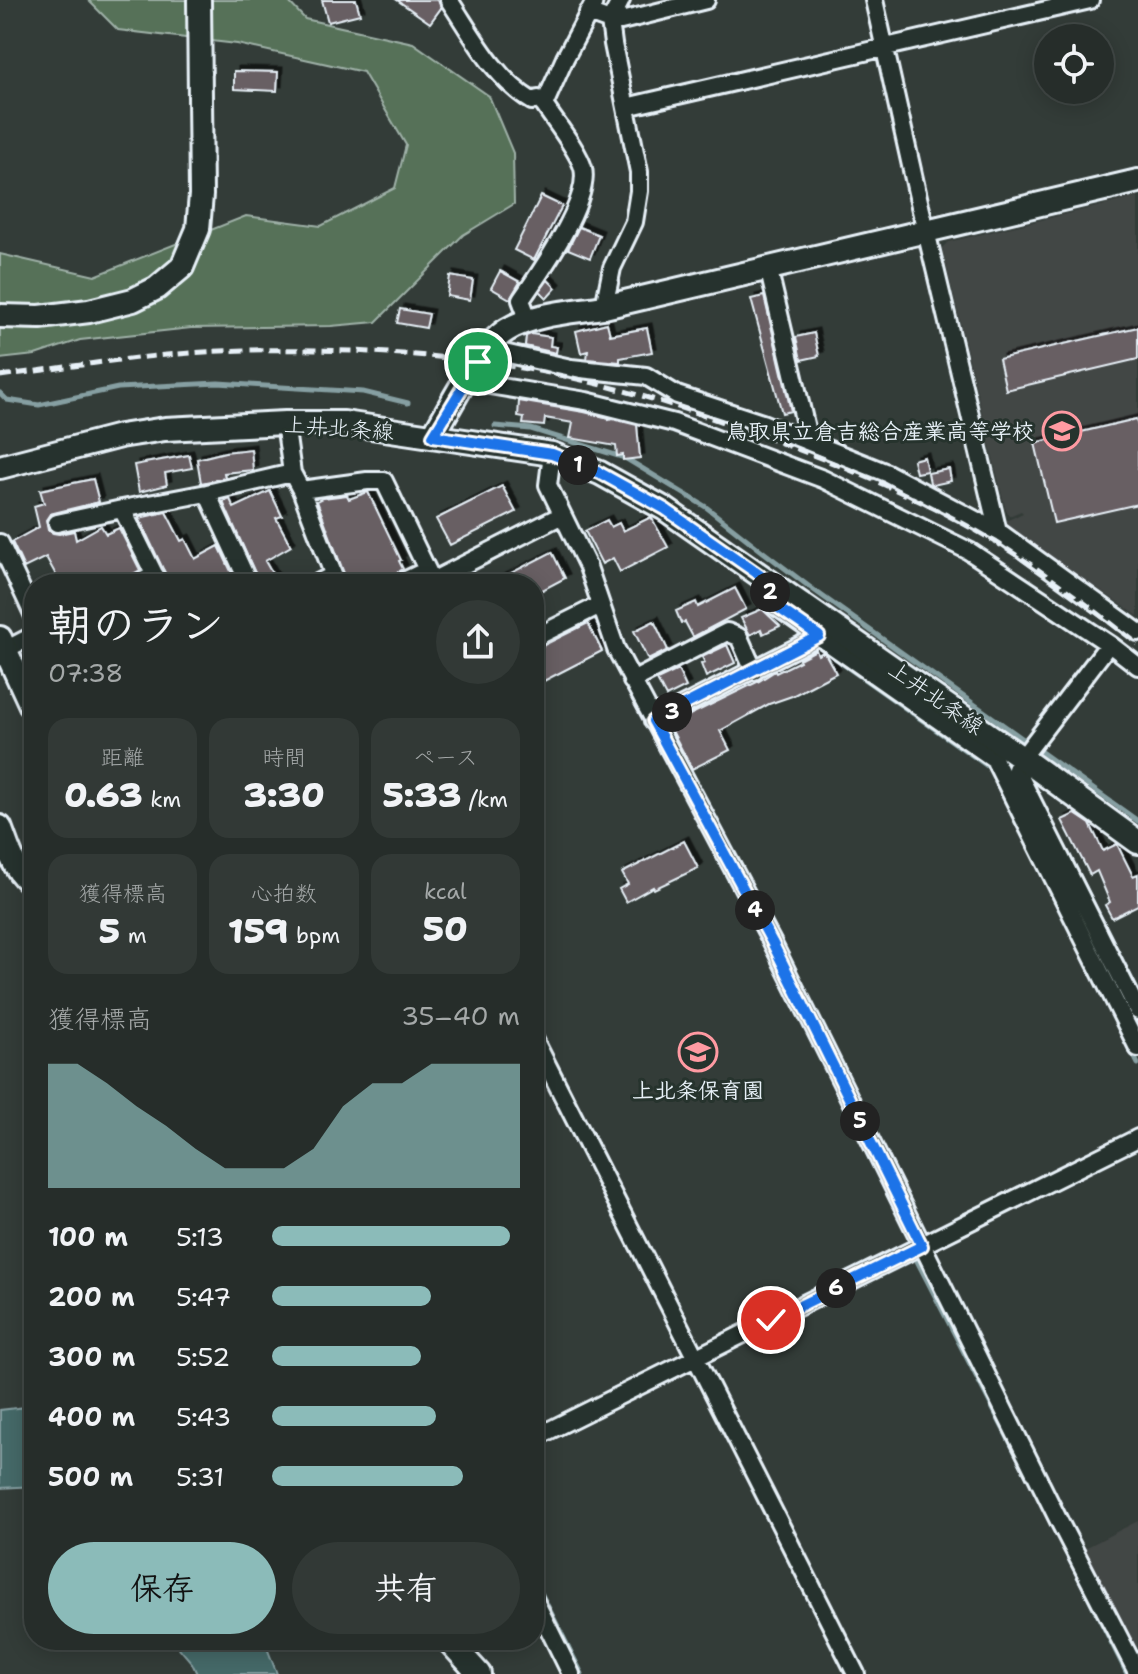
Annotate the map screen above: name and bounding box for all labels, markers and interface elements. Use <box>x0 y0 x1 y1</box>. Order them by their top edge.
map controls <box>1034 24 1114 104</box>
button: locate <box>1034 24 1114 104</box>
pin <box>444 328 512 396</box>
icon: arrive <box>456 340 500 384</box>
street label: 上井北条線 <box>283 410 395 446</box>
school or university icon: 鳥取県立倉吉総合産業高等学校 <box>1041 410 1083 452</box>
place label: 鳥取県立倉吉総合産業高等学校 <box>726 417 1034 446</box>
pin: 1 <box>558 445 598 485</box>
text: 1 <box>573 450 583 479</box>
pin: 2 <box>750 572 790 612</box>
text: 2 <box>762 577 778 606</box>
text: 朝のラン <box>48 595 224 654</box>
button: share <box>436 600 520 684</box>
text: 07:38 <box>48 655 123 690</box>
street label: 上井北条線 <box>883 655 989 741</box>
pin: 3 <box>652 692 692 732</box>
text: 3 <box>664 697 680 726</box>
text: 距離 <box>101 743 145 772</box>
text: 時間 <box>262 743 306 772</box>
text: ペース <box>413 743 478 772</box>
text: 0.63 <box>64 772 143 818</box>
text: 3:30 <box>243 772 325 818</box>
text: 5:33 <box>383 772 461 818</box>
text: km <box>143 785 181 814</box>
text: /km <box>461 785 508 814</box>
text: kcal <box>424 877 467 906</box>
text: 獲得標高 <box>79 879 167 908</box>
text: 心拍数 <box>251 879 317 908</box>
pin: 4 <box>735 890 775 930</box>
text: 4 <box>747 895 763 924</box>
text: 50 <box>423 906 468 952</box>
text: 5 <box>99 908 120 954</box>
text: 159 <box>228 908 288 954</box>
text: m <box>120 921 147 950</box>
text: bpm <box>288 921 340 950</box>
text: 35–40 m <box>401 998 520 1033</box>
text: 獲得標高 <box>48 1001 152 1036</box>
school or university icon: 上北条保育園 <box>677 1031 719 1073</box>
place label: 上北条保育園 <box>632 1076 764 1105</box>
pin: 5 <box>840 1101 880 1141</box>
text: 5 <box>853 1106 867 1135</box>
text: 100 m <box>48 1219 128 1254</box>
text: 5:13 <box>176 1219 224 1254</box>
pin: 6 <box>816 1268 856 1308</box>
text: 6 <box>828 1273 844 1302</box>
text: 200 m <box>48 1279 135 1314</box>
text: 5:47 <box>176 1279 231 1314</box>
pin <box>737 1286 805 1354</box>
icon: check <box>749 1298 793 1342</box>
text: 300 m <box>48 1339 135 1374</box>
text: 5:52 <box>176 1339 230 1374</box>
text: 400 m <box>48 1399 135 1434</box>
text: 5:43 <box>176 1399 231 1434</box>
text: 500 m <box>48 1459 133 1494</box>
text: 5:31 <box>176 1459 224 1494</box>
button: 保存 <box>48 1542 276 1634</box>
button: 共有 <box>292 1542 520 1634</box>

